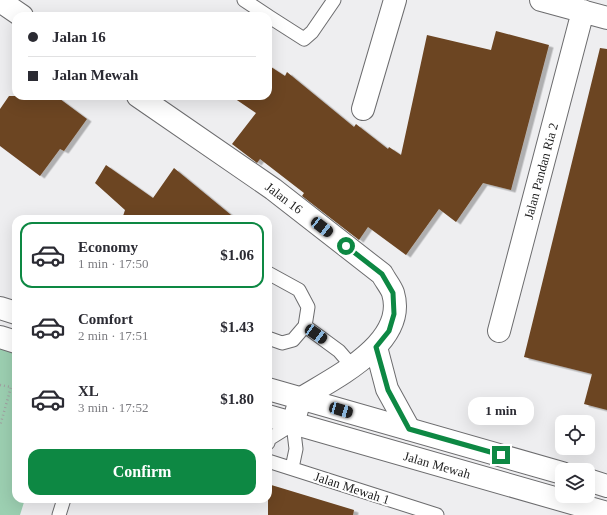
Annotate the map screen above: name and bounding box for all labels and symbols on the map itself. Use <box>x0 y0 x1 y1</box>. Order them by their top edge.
street label: Jalan Pandan Ria 2 <box>521 121 561 221</box>
street label: Jalan 16 <box>262 179 306 217</box>
car <box>309 215 335 239</box>
route start <box>337 237 355 255</box>
car <box>303 322 329 346</box>
callout: 1 min <box>468 397 534 425</box>
car <box>328 401 354 419</box>
route end <box>492 446 510 464</box>
street label: Jalan Mewah <box>402 448 473 482</box>
street label: Jalan Mewah 1 <box>312 469 392 507</box>

